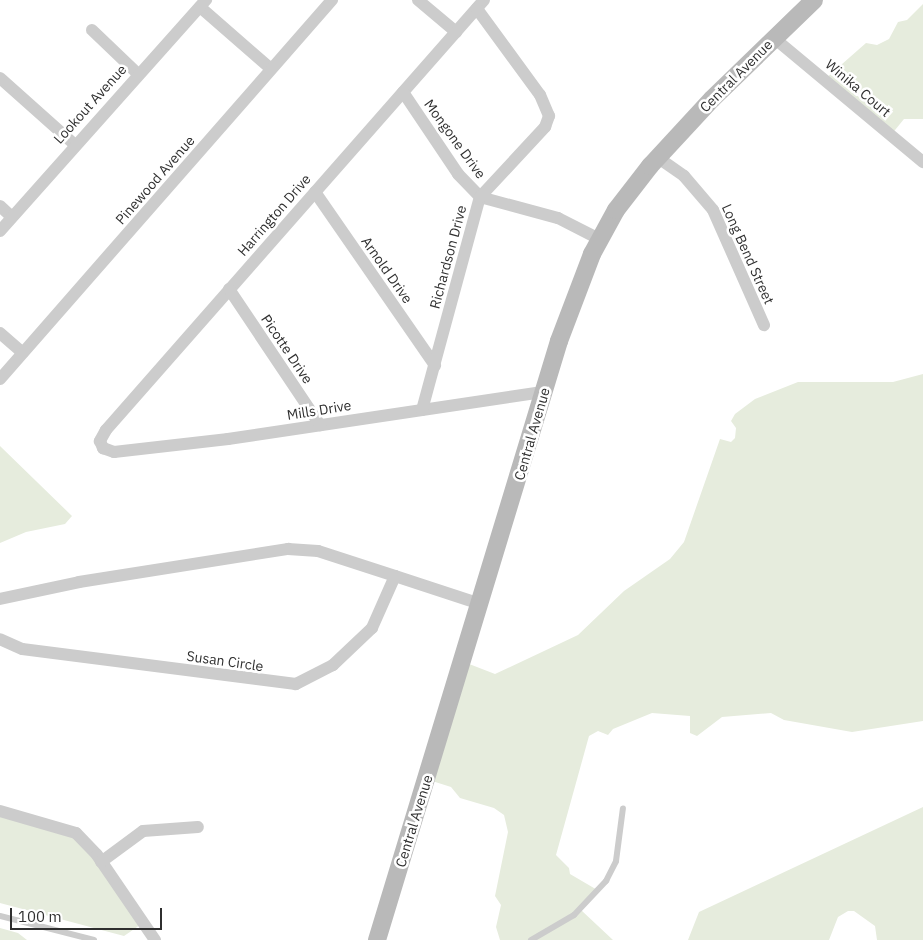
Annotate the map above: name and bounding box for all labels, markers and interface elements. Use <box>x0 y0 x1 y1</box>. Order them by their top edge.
street label: Central Avenue <box>696 36 776 116</box>
street label: Winika Court <box>822 56 894 120</box>
street label: Lookout Avenue <box>50 61 130 147</box>
street label: Mongone Drive <box>421 96 489 182</box>
street label: Pinewood Avenue <box>112 132 198 228</box>
street label: Harrington Drive <box>234 171 314 259</box>
street label: Long Bend Street <box>718 201 778 307</box>
street label: Richardson Drive <box>426 203 470 311</box>
street label: Arnold Drive <box>358 233 416 307</box>
street label: Picotte Drive <box>258 311 316 387</box>
street label: Central Avenue <box>511 386 553 482</box>
street label: Mills Drive <box>286 397 352 423</box>
street label: Susan Circle <box>185 647 265 675</box>
street label: Central Avenue <box>392 773 436 869</box>
scale bar <box>12 898 165 930</box>
text: 100 m <box>18 907 62 926</box>

